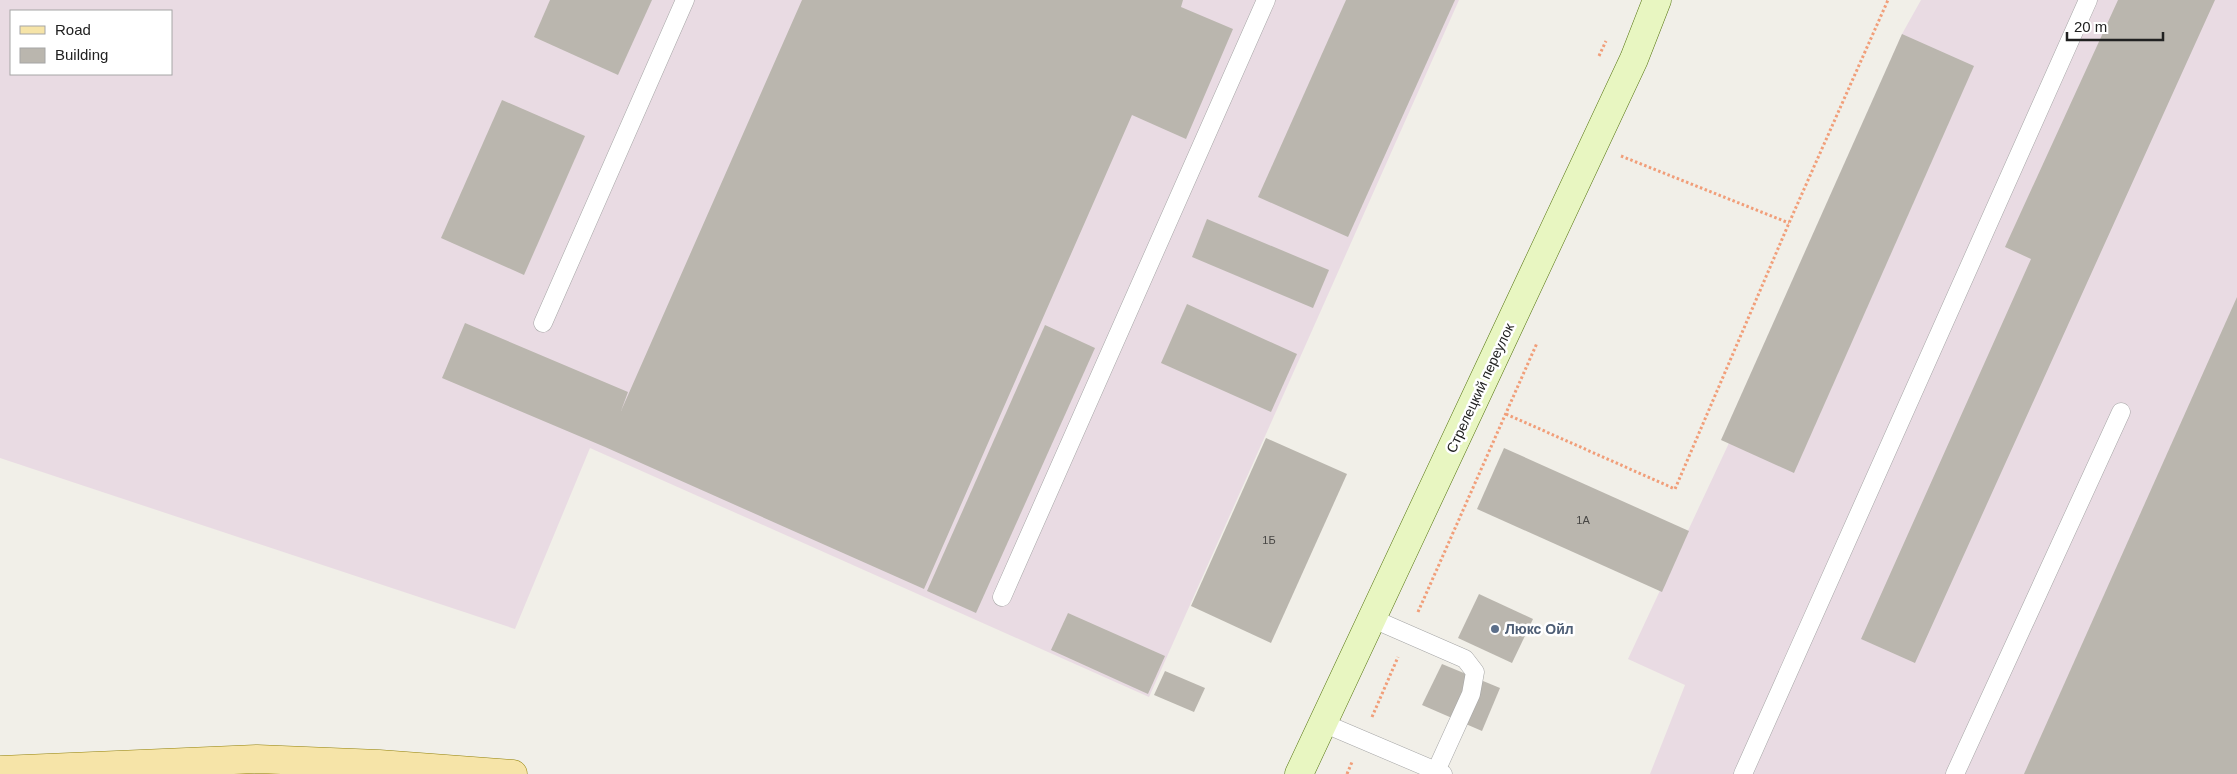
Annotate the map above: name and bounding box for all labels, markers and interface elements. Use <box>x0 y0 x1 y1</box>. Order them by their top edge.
legend <box>10 10 172 75</box>
scale bar <box>2067 10 2163 42</box>
text: 20 m <box>2074 18 2107 35</box>
text: Road <box>55 21 91 38</box>
text: Building <box>55 46 108 63</box>
street label: Стрелецкий переулок <box>1443 320 1517 455</box>
house number: 1А <box>1576 514 1590 526</box>
house number: 1Б <box>1262 534 1276 546</box>
place label: Люкс Ойл <box>1505 621 1574 637</box>
marker: Люкс Ойл <box>1489 623 1501 635</box>

